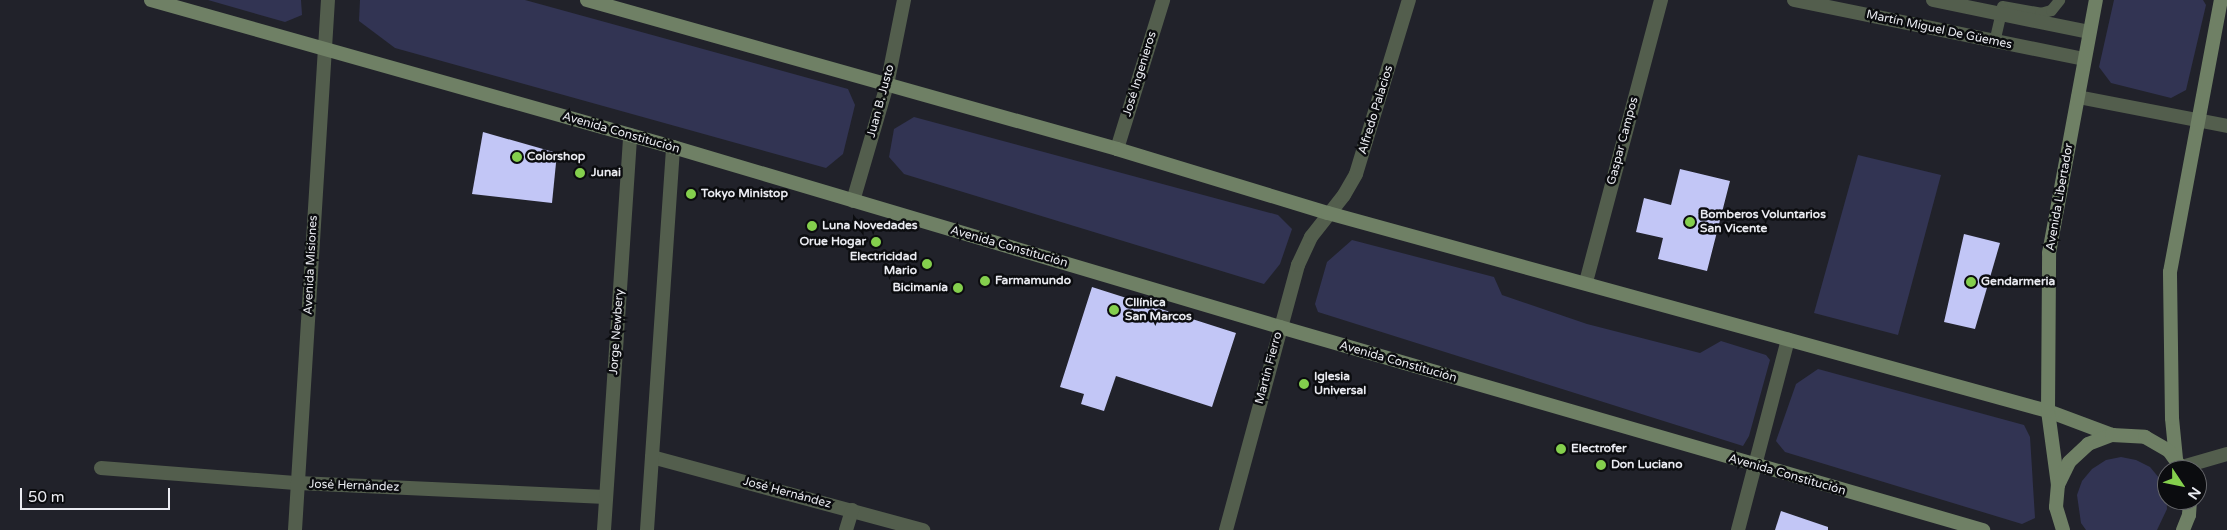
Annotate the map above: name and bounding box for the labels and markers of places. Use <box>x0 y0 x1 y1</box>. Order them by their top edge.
place label: Colorshop <box>527 150 585 164</box>
marker: Colorshop <box>511 151 523 163</box>
marker: Junai <box>573 166 587 180</box>
place label: Junai <box>591 166 621 180</box>
place label: Tokyo Ministop <box>701 187 788 201</box>
marker: Tokyo Ministop <box>685 188 697 200</box>
place label: Bomberos Voluntarios San Vicente <box>1700 208 1826 236</box>
marker: Bomberos Voluntarios San Vicente <box>1684 216 1696 228</box>
place label: Luna Novedades <box>822 219 918 233</box>
marker: Luna Novedades <box>806 220 818 232</box>
place label: Orue Hogar <box>799 235 866 249</box>
marker: Orue Hogar <box>870 236 882 248</box>
place label: Electricidad Mario <box>850 250 917 278</box>
marker: Electricidad Mario <box>921 258 933 270</box>
place label: Farmamundo <box>995 274 1071 288</box>
marker: Farmamundo <box>979 275 991 287</box>
place label: Gendarmeria <box>1981 275 2055 289</box>
marker: Gendarmeria <box>1965 276 1977 288</box>
place label: Bicimanía <box>893 281 948 295</box>
marker: Bicimanía <box>952 282 964 294</box>
place label: Cllínica San Marcos <box>1125 296 1192 324</box>
marker: Cllínica San Marcos <box>1107 303 1121 317</box>
place label: Iglesia Universal <box>1314 370 1366 398</box>
marker: Iglesia Universal <box>1298 378 1310 390</box>
place label: Electrofer <box>1571 442 1627 456</box>
marker: Electrofer <box>1555 443 1567 455</box>
place label: Don Luciano <box>1611 458 1682 472</box>
marker: Don Luciano <box>1595 459 1607 471</box>

